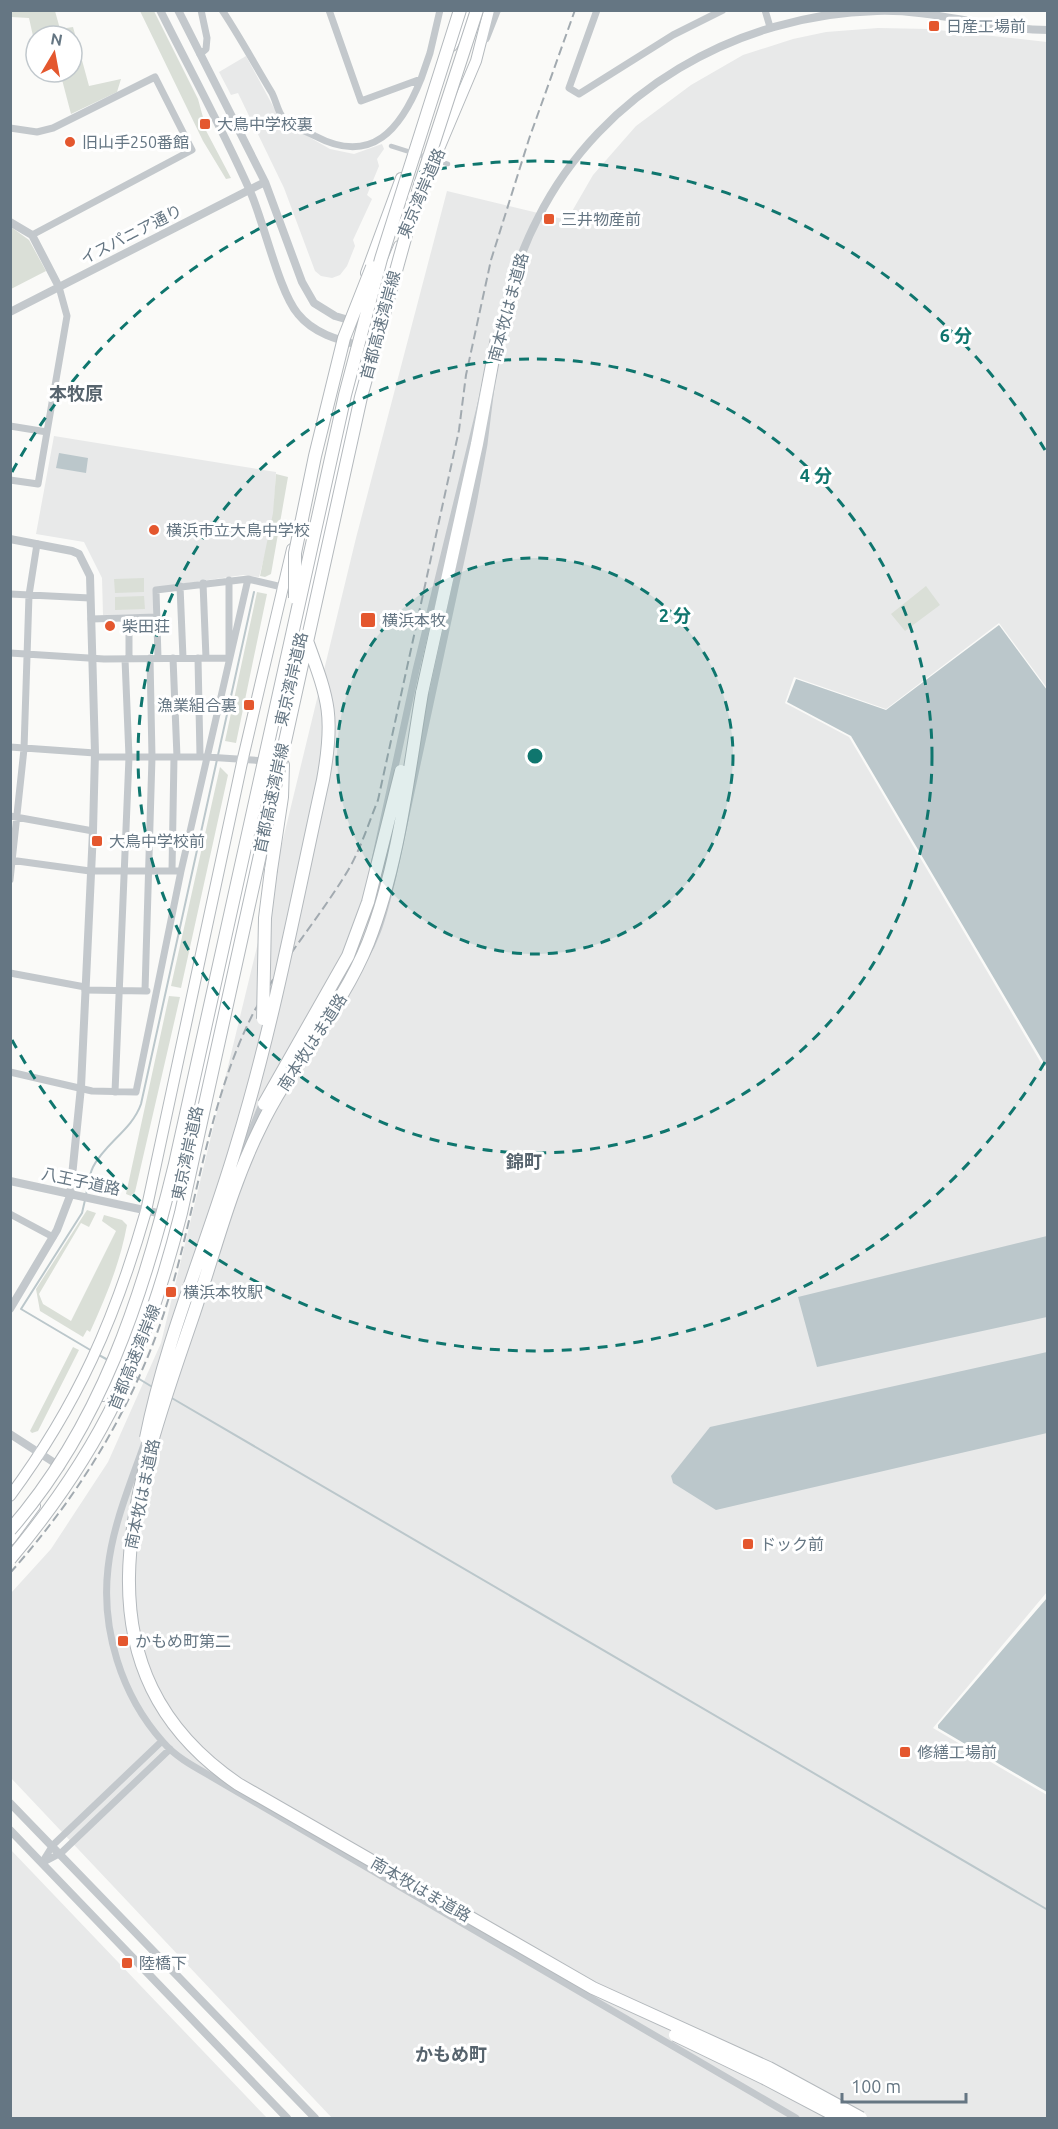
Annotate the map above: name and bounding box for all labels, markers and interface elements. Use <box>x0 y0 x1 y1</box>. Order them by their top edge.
place label: 日産工場前 <box>946 17 1026 35</box>
marker: 日産工場前 <box>927 19 941 33</box>
north arrow <box>24 24 84 84</box>
text: N <box>49 29 64 49</box>
place label: 大鳥中学校裏 <box>217 115 313 133</box>
marker: 大鳥中学校裏 <box>198 117 212 131</box>
place label: 旧山手250番館 <box>82 133 189 151</box>
marker: 旧山手250番館 <box>63 135 77 149</box>
street label: 東京湾岸道路 <box>394 145 448 241</box>
street label: イスパニア通り <box>77 201 185 267</box>
place label: 三井物産前 <box>561 210 641 228</box>
marker: 三井物産前 <box>542 212 556 226</box>
street label: 南本牧はま道路 <box>485 251 531 363</box>
street label: 首都高速湾岸線 <box>357 269 403 381</box>
text: 6 分 <box>940 325 972 345</box>
district label: 本牧原 <box>49 383 103 403</box>
text: 4 分 <box>800 465 832 485</box>
place label: 横浜市立大鳥中学校 <box>166 521 310 539</box>
marker: 横浜市立大鳥中学校 <box>147 523 161 537</box>
text: 2 分 <box>659 605 691 625</box>
marker: 横浜本牧 <box>359 611 377 629</box>
place label: 横浜本牧 <box>382 611 446 629</box>
place label: 柴田荘 <box>122 617 170 635</box>
marker: 柴田荘 <box>103 619 117 633</box>
street label: 東京湾岸道路 <box>271 630 311 728</box>
place label: 漁業組合裏 <box>157 696 237 714</box>
marker: 漁業組合裏 <box>242 698 256 712</box>
street label: 首都高速湾岸線 <box>251 741 291 855</box>
centre of rings <box>525 746 545 766</box>
place label: 大鳥中学校前 <box>109 832 205 850</box>
marker: 大鳥中学校前 <box>90 834 104 848</box>
street label: 南本牧はま道路 <box>274 990 350 1094</box>
street label: 東京湾岸道路 <box>168 1104 206 1202</box>
district label: 錦町 <box>506 1151 542 1171</box>
street label: 八王子道路 <box>40 1164 122 1198</box>
place label: 横浜本牧駅 <box>183 1283 263 1301</box>
marker: 横浜本牧駅 <box>164 1285 178 1299</box>
street label: 首都高速湾岸線 <box>105 1302 163 1412</box>
street label: 南本牧はま道路 <box>122 1437 162 1551</box>
place label: ドック前 <box>760 1535 824 1553</box>
marker: ドック前 <box>741 1537 755 1551</box>
place label: かもめ町第二 <box>135 1632 231 1650</box>
marker: かもめ町第二 <box>116 1634 130 1648</box>
place label: 修繕工場前 <box>917 1743 997 1761</box>
marker: 修繕工場前 <box>898 1745 912 1759</box>
street label: 南本牧はま道路 <box>368 1853 474 1925</box>
place label: 陸橋下 <box>139 1954 187 1972</box>
marker: 陸橋下 <box>120 1956 134 1970</box>
district label: かもめ町 <box>415 2044 487 2064</box>
scale bar <box>842 2066 966 2104</box>
text: 100 m <box>851 2076 901 2096</box>

